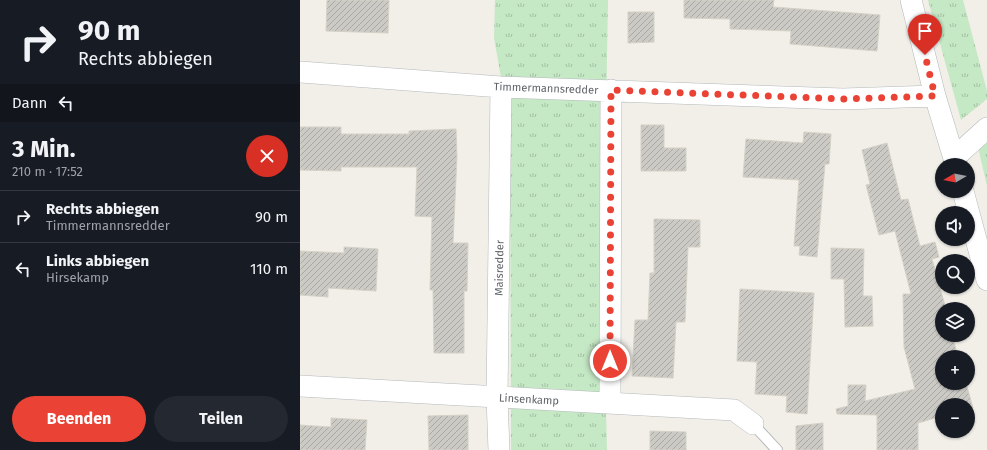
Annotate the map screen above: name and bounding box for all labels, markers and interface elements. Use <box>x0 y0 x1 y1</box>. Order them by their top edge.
text: 90 m <box>78 14 140 47</box>
pin <box>908 14 942 55</box>
icon: right <box>12 16 64 68</box>
icon: arrive <box>914 20 936 42</box>
text: Rechts abbiegen <box>78 48 213 70</box>
street label: Timmermannsredder <box>493 80 599 97</box>
icon: left <box>55 92 77 114</box>
text: Dann <box>12 94 47 112</box>
text: 3 Min. <box>12 135 75 163</box>
button: close <box>246 135 288 177</box>
north arrow <box>935 158 975 198</box>
map controls <box>935 158 975 438</box>
text: 210 m · 17:52 <box>12 164 83 179</box>
text: Rechts abbiegen <box>46 200 159 218</box>
icon: right <box>12 206 34 228</box>
button: sound <box>935 206 975 246</box>
text: 90 m <box>255 208 288 226</box>
text: Timmermannsredder <box>46 218 170 233</box>
street label: Maisredder <box>493 239 507 296</box>
text: Links abbiegen <box>46 252 149 270</box>
button: search <box>935 254 975 294</box>
icon: left <box>12 258 34 280</box>
text: 110 m <box>250 260 288 278</box>
text: Hirsekamp <box>46 270 109 285</box>
button: layers <box>935 302 975 342</box>
position arrow <box>589 340 631 382</box>
button: + <box>935 350 975 390</box>
street label: Linsenkamp <box>499 391 559 408</box>
button: Beenden <box>12 396 146 442</box>
button: Teilen <box>154 396 288 442</box>
button: − <box>935 398 975 438</box>

